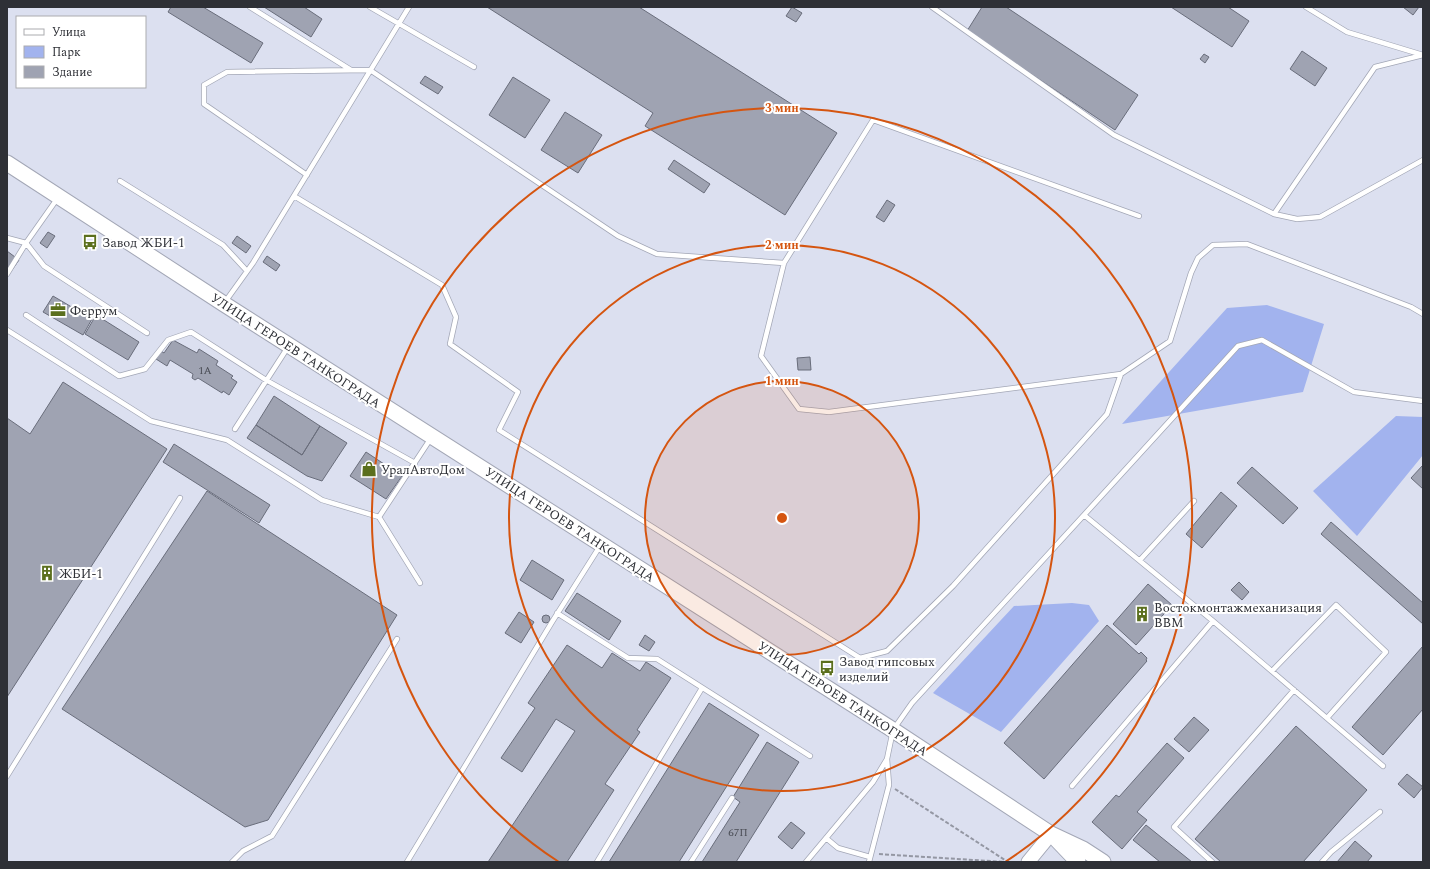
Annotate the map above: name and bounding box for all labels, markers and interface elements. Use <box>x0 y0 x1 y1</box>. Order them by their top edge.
legend <box>16 16 146 88</box>
text: Улица <box>52 23 86 42</box>
text: Парк <box>52 43 81 62</box>
text: Здание <box>52 63 92 82</box>
text: 3 мин <box>765 99 799 118</box>
bus stop icon: Завод ЖБИ-1 <box>81 233 99 251</box>
place label: Завод ЖБИ-1 <box>102 233 184 253</box>
text: 2 мин <box>765 236 799 255</box>
street label: УЛИЦА ГЕРОЕВ ТАНКОГРАДА <box>206 288 385 414</box>
office icon: Феррум <box>49 301 67 319</box>
place label: Феррум <box>70 301 117 321</box>
house number: 1А <box>198 362 212 379</box>
text: 1 мин <box>765 372 799 391</box>
shop icon: УралАвтоДом <box>360 460 378 478</box>
place label: УралАвтоДом <box>381 460 465 480</box>
street label: УЛИЦА ГЕРОЕВ ТАНКОГРАДА <box>480 462 659 588</box>
centre of rings <box>775 511 789 525</box>
building icon: ЖБИ-1 <box>38 564 56 582</box>
place label: ЖБИ-1 <box>59 564 103 584</box>
place label: Востокмонтажмеханизация ВВМ <box>1154 598 1322 633</box>
building icon: Востокмонтажмеханизация ВВМ <box>1133 605 1151 623</box>
street label: УЛИЦА ГЕРОЕВ ТАНКОГРАДА <box>753 636 932 762</box>
place label: Завод гипсовых изделий <box>839 652 935 687</box>
bus stop icon: Завод гипсовых изделий <box>818 659 836 677</box>
house number: 67П <box>728 824 748 841</box>

